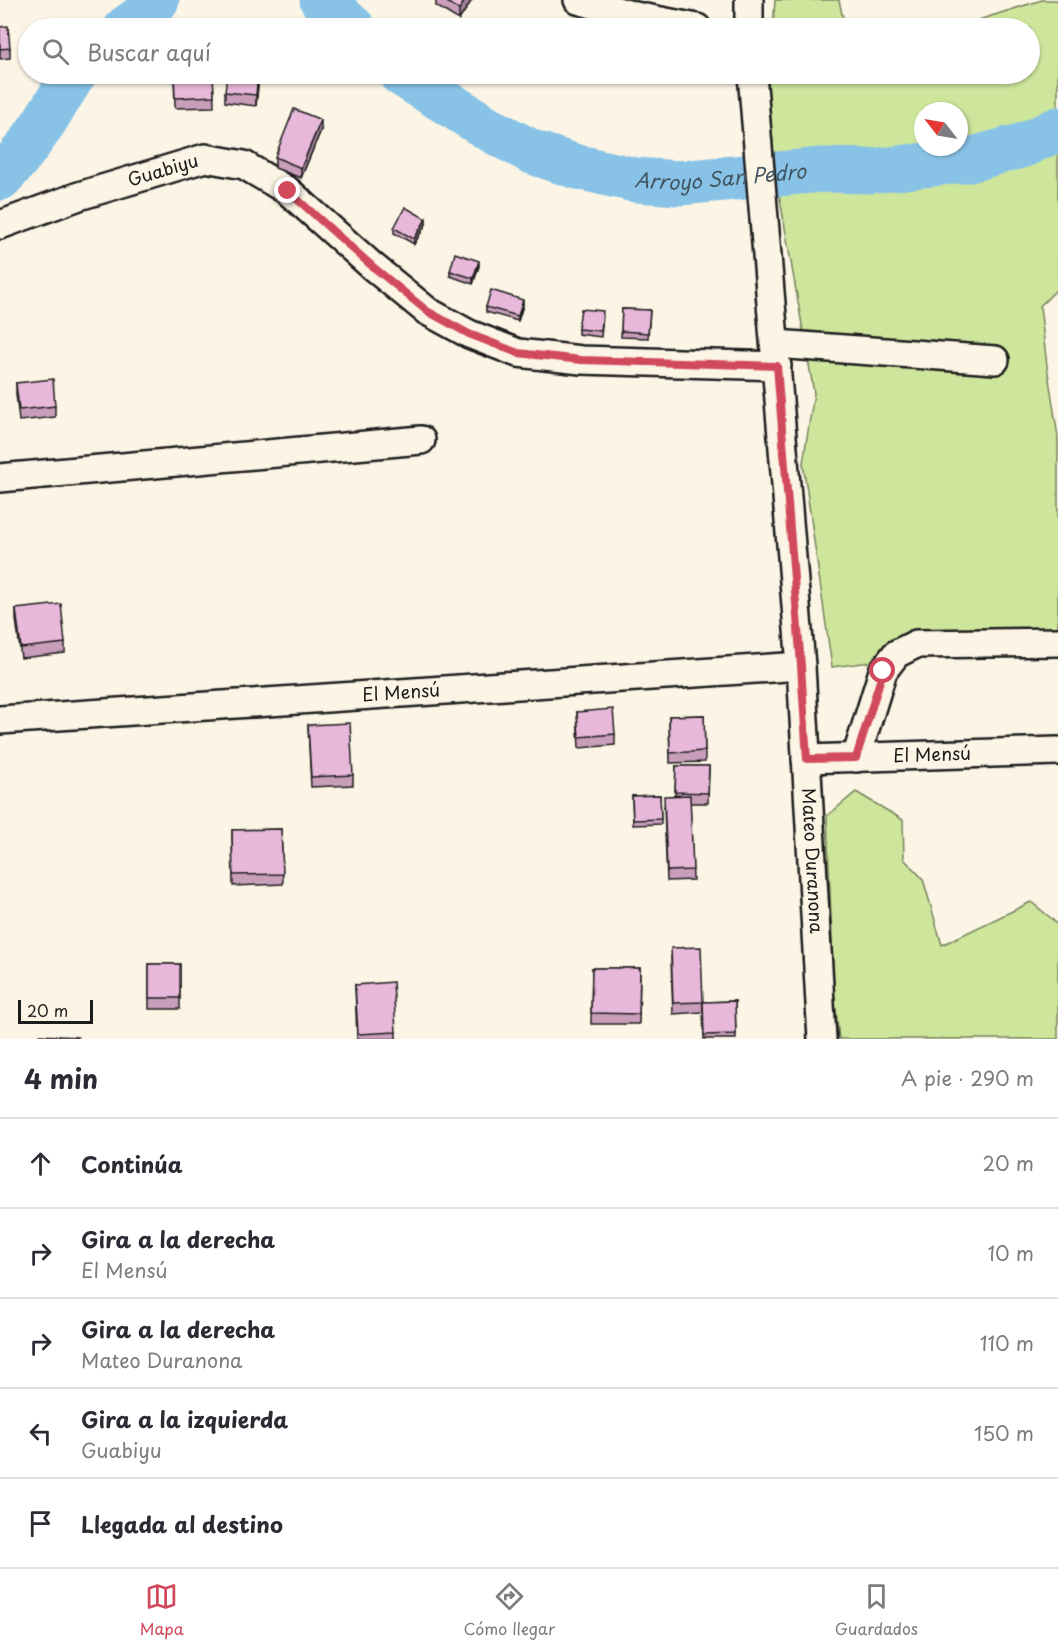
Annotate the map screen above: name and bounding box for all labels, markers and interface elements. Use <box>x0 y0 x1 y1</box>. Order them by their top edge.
search box <box>18 18 1040 84</box>
icon: search <box>39 35 72 68</box>
text: Buscar aquí <box>87 35 211 68</box>
north arrow <box>914 102 968 156</box>
street label: Guabiyu <box>124 146 201 193</box>
water label: Arroyo San Pedro <box>634 155 808 197</box>
route end <box>274 177 300 203</box>
route start <box>869 657 895 683</box>
street label: El Mensú <box>361 675 441 708</box>
street label: El Mensú <box>892 739 971 768</box>
street label: Mateo Duranona <box>796 787 831 935</box>
scale bar <box>18 997 93 1025</box>
text: 20 m <box>27 998 68 1022</box>
text: 4 min <box>24 1059 98 1098</box>
text: A pie · 290 m <box>901 1063 1034 1093</box>
icon: ahead <box>24 1147 57 1180</box>
text: Continúa <box>81 1147 183 1180</box>
text: 20 m <box>982 1148 1034 1178</box>
text: Gira a la derecha <box>81 1222 275 1255</box>
icon: right <box>24 1237 57 1270</box>
text: 10 m <box>987 1238 1034 1268</box>
text: El Mensú <box>81 1255 168 1285</box>
text: Gira a la derecha <box>81 1312 275 1345</box>
icon: right <box>24 1327 57 1360</box>
text: 110 m <box>980 1328 1034 1358</box>
text: Mateo Duranona <box>81 1345 243 1375</box>
text: Gira a la izquierda <box>81 1402 288 1435</box>
icon: left <box>24 1417 57 1450</box>
text: 150 m <box>974 1418 1034 1448</box>
text: Guabiyu <box>81 1435 162 1465</box>
icon: arrive <box>24 1507 57 1540</box>
text: Llegada al destino <box>81 1507 283 1540</box>
tab: Mapa <box>140 1580 184 1640</box>
tab: Cómo llegar <box>464 1580 555 1640</box>
tab: Guardados <box>835 1580 918 1640</box>

